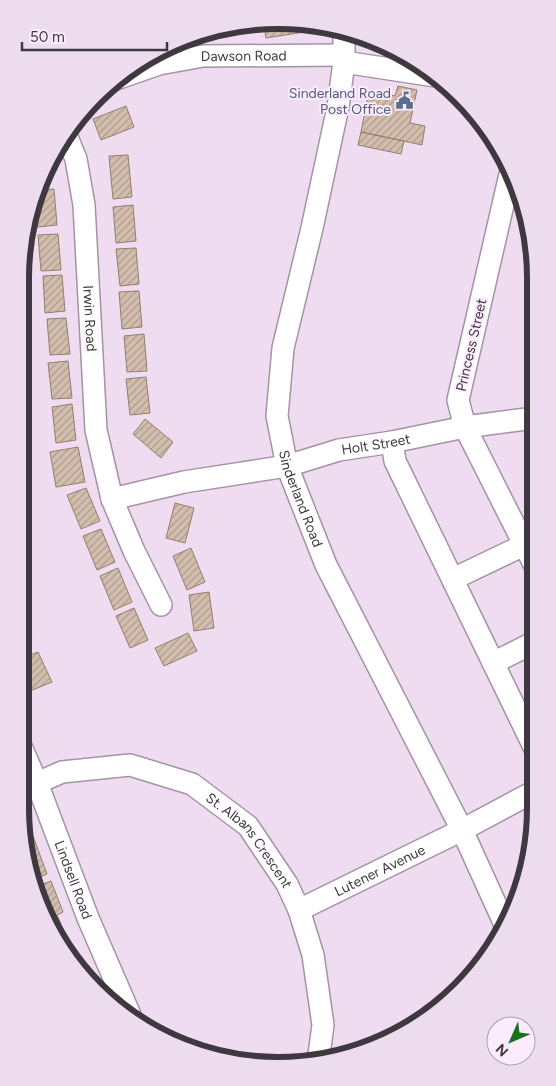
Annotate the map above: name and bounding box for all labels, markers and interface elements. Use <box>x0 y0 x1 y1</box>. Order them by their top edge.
scale bar <box>22 20 168 52</box>
text: 50 m <box>30 28 65 46</box>
street label: Dawson Road <box>201 47 287 65</box>
place label: Sinderland Road Post Office <box>289 85 391 118</box>
public building icon: Sinderland Road Post Office <box>395 91 415 111</box>
street label: Irwin Road <box>79 285 100 352</box>
street label: Princess Street <box>453 297 490 393</box>
street label: Holt Street <box>340 430 412 459</box>
street label: Sinderland Road <box>275 449 326 550</box>
street label: St. Albans Crescent <box>202 789 296 891</box>
street label: Lindsell Road <box>51 838 96 922</box>
street label: Lutener Avenue <box>332 841 429 900</box>
north arrow <box>486 1016 536 1066</box>
text: N <box>492 1040 512 1060</box>

